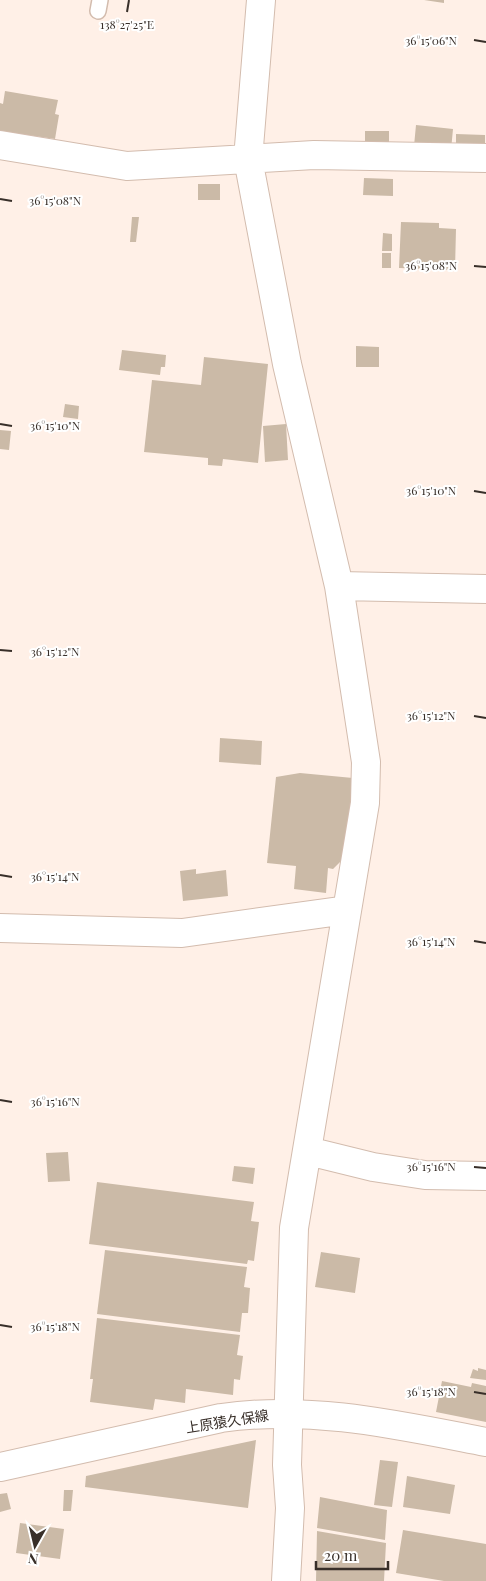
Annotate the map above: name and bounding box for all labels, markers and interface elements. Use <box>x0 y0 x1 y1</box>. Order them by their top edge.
text: 138°27'25"E <box>100 16 154 32</box>
text: 36°15'06"N <box>405 32 458 48</box>
text: 36°15'08"N <box>29 192 82 208</box>
text: 36°15'08"N <box>405 257 458 273</box>
text: 36°15'10"N <box>30 417 81 433</box>
text: 36°15'10"N <box>406 482 457 498</box>
text: 36°15'12"N <box>30 643 80 659</box>
text: 36°15'12"N <box>406 707 456 723</box>
text: 36°15'14"N <box>30 868 80 884</box>
text: 36°15'14"N <box>406 933 456 949</box>
text: 36°15'16"N <box>30 1093 80 1109</box>
text: 36°15'16"N <box>406 1158 456 1174</box>
text: 36°15'18"N <box>30 1318 80 1334</box>
text: 36°15'18"N <box>406 1383 456 1399</box>
street label: 上原猿久保線 <box>184 1405 270 1437</box>
north arrow <box>10 1521 60 1571</box>
scale bar <box>316 1538 388 1570</box>
text: 20 m <box>324 1545 358 1565</box>
text: N <box>27 1549 39 1569</box>

